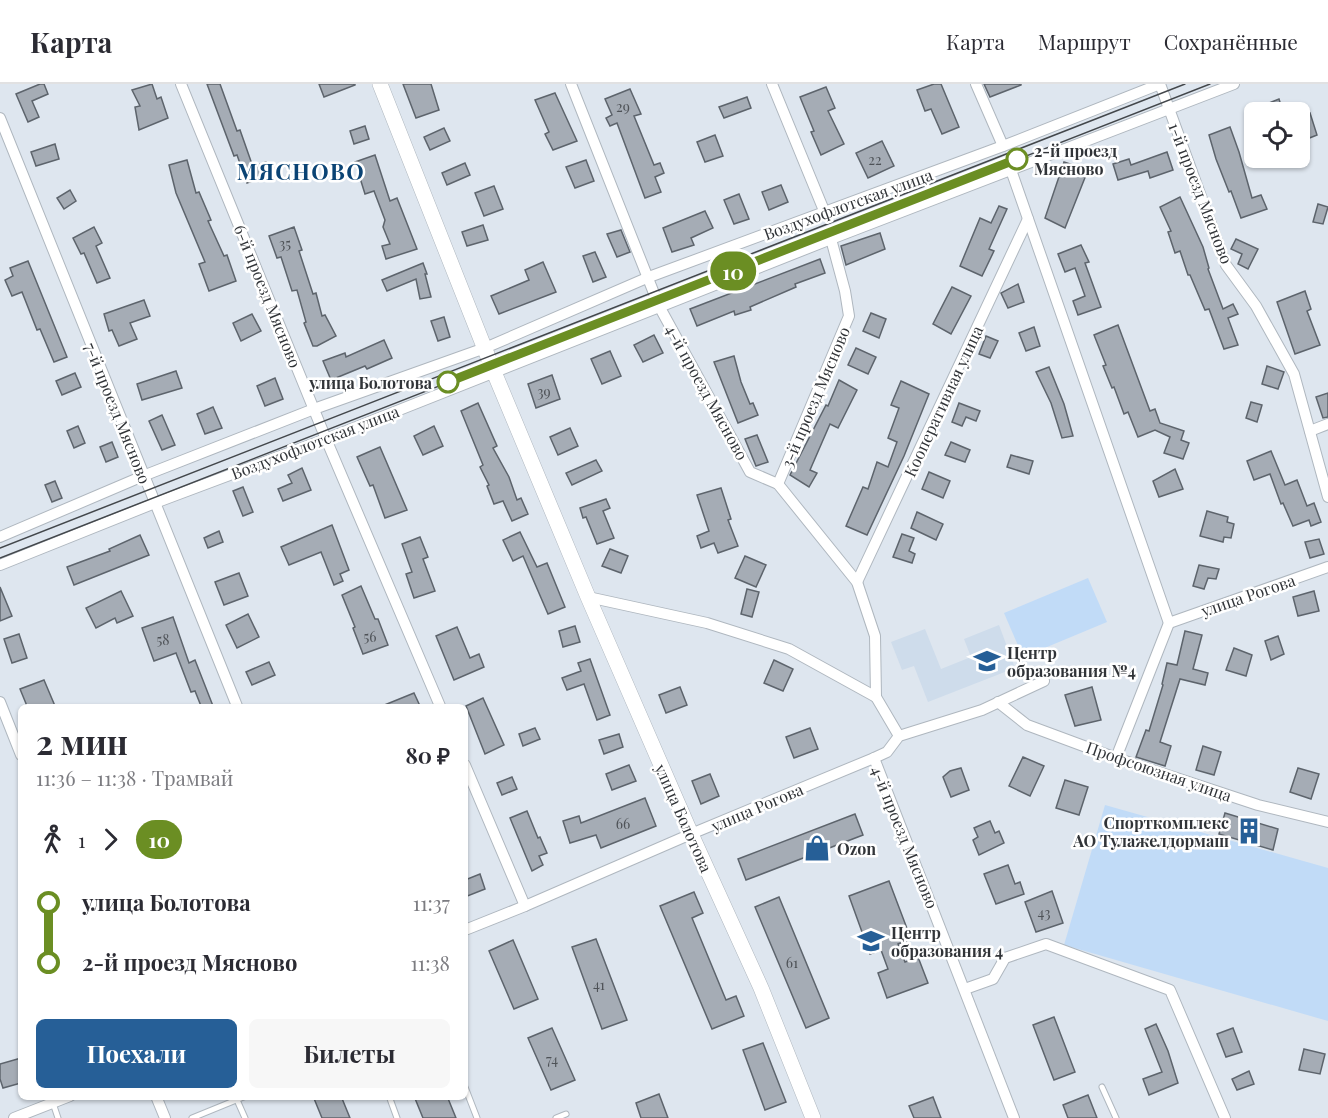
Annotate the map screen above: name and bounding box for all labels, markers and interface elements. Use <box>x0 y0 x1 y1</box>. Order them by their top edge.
text: Карта <box>30 23 112 60</box>
text: Карта <box>946 27 1005 55</box>
text: Маршрут <box>1038 27 1131 55</box>
text: Сохранённые <box>1164 27 1298 55</box>
house number: 29 <box>616 97 630 116</box>
map controls <box>1244 102 1310 168</box>
button: locate <box>1244 102 1310 168</box>
street label: 1-й проезд Мясново <box>1164 119 1238 267</box>
place label: 2-й проезд Мясново <box>1034 140 1118 179</box>
marker: 2-й проезд Мясново <box>1006 148 1028 170</box>
house number: 22 <box>868 150 882 169</box>
district label: МЯСНОВО <box>237 156 365 186</box>
street label: Воздухофлотская улица <box>761 164 935 244</box>
street label: 6-й проезд Мясново <box>230 221 306 371</box>
house number: 35 <box>279 234 291 253</box>
line badge: 10 <box>706 252 760 291</box>
text: 10 <box>722 257 744 285</box>
street label: 4-й проезд Мясново <box>661 320 753 464</box>
street label: Кооперативная улица <box>899 322 987 480</box>
street label: 3-й проезд Мясново <box>776 323 854 471</box>
street label: 7-й проезд Мясново <box>80 339 156 487</box>
marker: улица Болотова <box>437 371 459 393</box>
place label: улица Болотова <box>308 372 433 393</box>
house number: 39 <box>537 382 551 401</box>
street label: Воздухофлотская улица <box>228 400 402 484</box>
street label: улица Рогова <box>1197 569 1298 621</box>
house number: 56 <box>363 627 377 646</box>
house number: 58 <box>156 630 170 649</box>
place label: Центр образования №4 <box>1007 642 1136 681</box>
school or university icon: Центр образования №4 <box>972 646 1002 676</box>
text: 2 мин <box>36 719 128 763</box>
street label: Профсоюзная улица <box>1083 736 1235 806</box>
text: 80 ₽ <box>406 740 450 770</box>
street label: улица Болотова <box>650 760 717 876</box>
street label: 4-й проезд Мясново <box>867 763 943 912</box>
text: 11:36 – 11:38 · Трамвай <box>36 764 233 791</box>
street label: улица Рогова <box>707 778 806 836</box>
place label: Спорткомплекс АО Тулажелдормаш <box>1072 812 1229 851</box>
house number: 66 <box>616 814 630 833</box>
building icon: Спорткомплекс АО Тулажелдормаш <box>1234 816 1264 846</box>
icon: walk <box>36 823 69 856</box>
icon: forward <box>94 823 127 856</box>
text: 10 <box>148 825 170 853</box>
text: 1 <box>78 826 85 853</box>
shop icon: Ozon <box>802 833 832 863</box>
place label: Ozon <box>837 838 876 859</box>
text: улица Болотова <box>82 887 251 917</box>
text: 11:37 <box>413 889 450 916</box>
house number: 43 <box>1038 903 1050 922</box>
place label: Центр образования 4 <box>891 922 1003 961</box>
school or university icon: Центр образования 4 <box>856 926 886 956</box>
text: 2-й проезд Мясново <box>82 947 297 977</box>
text: 11:38 <box>410 949 450 976</box>
house number: 61 <box>786 953 798 972</box>
house number: 41 <box>593 975 605 994</box>
button: Поехали <box>36 1019 237 1088</box>
button: Билеты <box>249 1019 450 1088</box>
house number: 74 <box>546 1050 558 1069</box>

